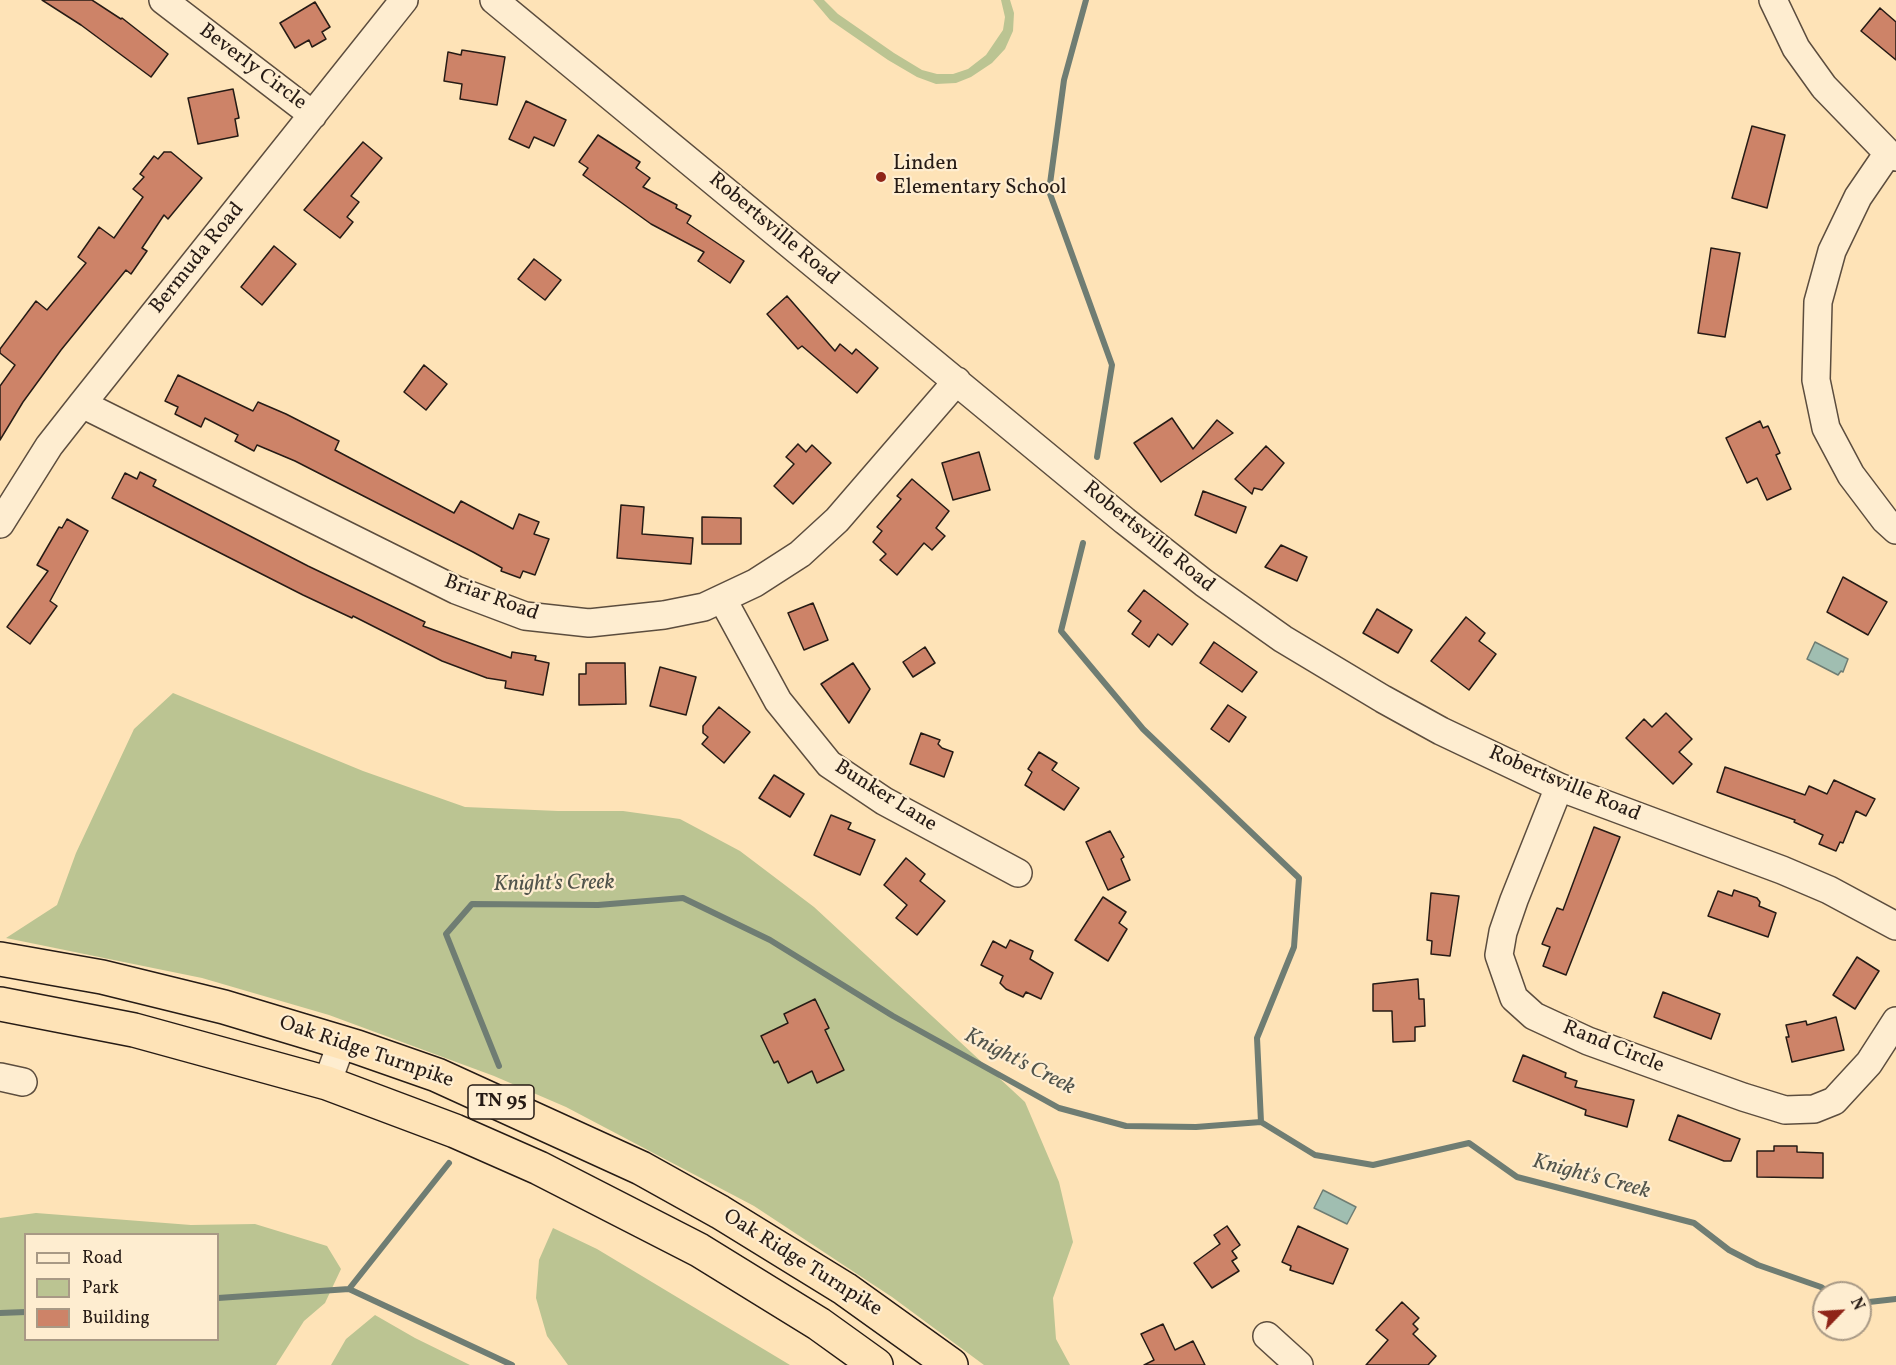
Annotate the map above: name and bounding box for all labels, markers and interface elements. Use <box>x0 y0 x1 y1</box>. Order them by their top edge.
street label: Beverly Circle <box>193 19 311 117</box>
place label: Linden Elementary School <box>893 152 1067 202</box>
street label: Robertsville Road <box>703 168 843 292</box>
marker: Linden Elementary School <box>874 170 888 184</box>
street label: Bermuda Road <box>145 198 251 320</box>
street label: Robertsville Road <box>1077 477 1219 599</box>
street label: Briar Road <box>440 570 542 628</box>
street label: Robertsville Road <box>1484 742 1644 828</box>
street label: Bunker Lane <box>829 756 941 838</box>
water label: Knight's Creek <box>493 871 615 899</box>
street label: Oak Ridge Turnpike <box>276 1011 456 1095</box>
street label: Rand Circle <box>1559 1016 1667 1080</box>
water label: Knight's Creek <box>959 1024 1079 1102</box>
road number: TN 95 <box>468 1085 534 1119</box>
water label: Knight's Creek <box>1529 1150 1653 1206</box>
street label: Oak Ridge Turnpike <box>718 1205 886 1323</box>
legend <box>24 1233 219 1341</box>
text: Road <box>82 1246 123 1271</box>
text: Park <box>82 1276 119 1301</box>
north arrow <box>1812 1281 1872 1341</box>
text: N <box>1844 1294 1869 1314</box>
text: Building <box>82 1306 150 1331</box>

